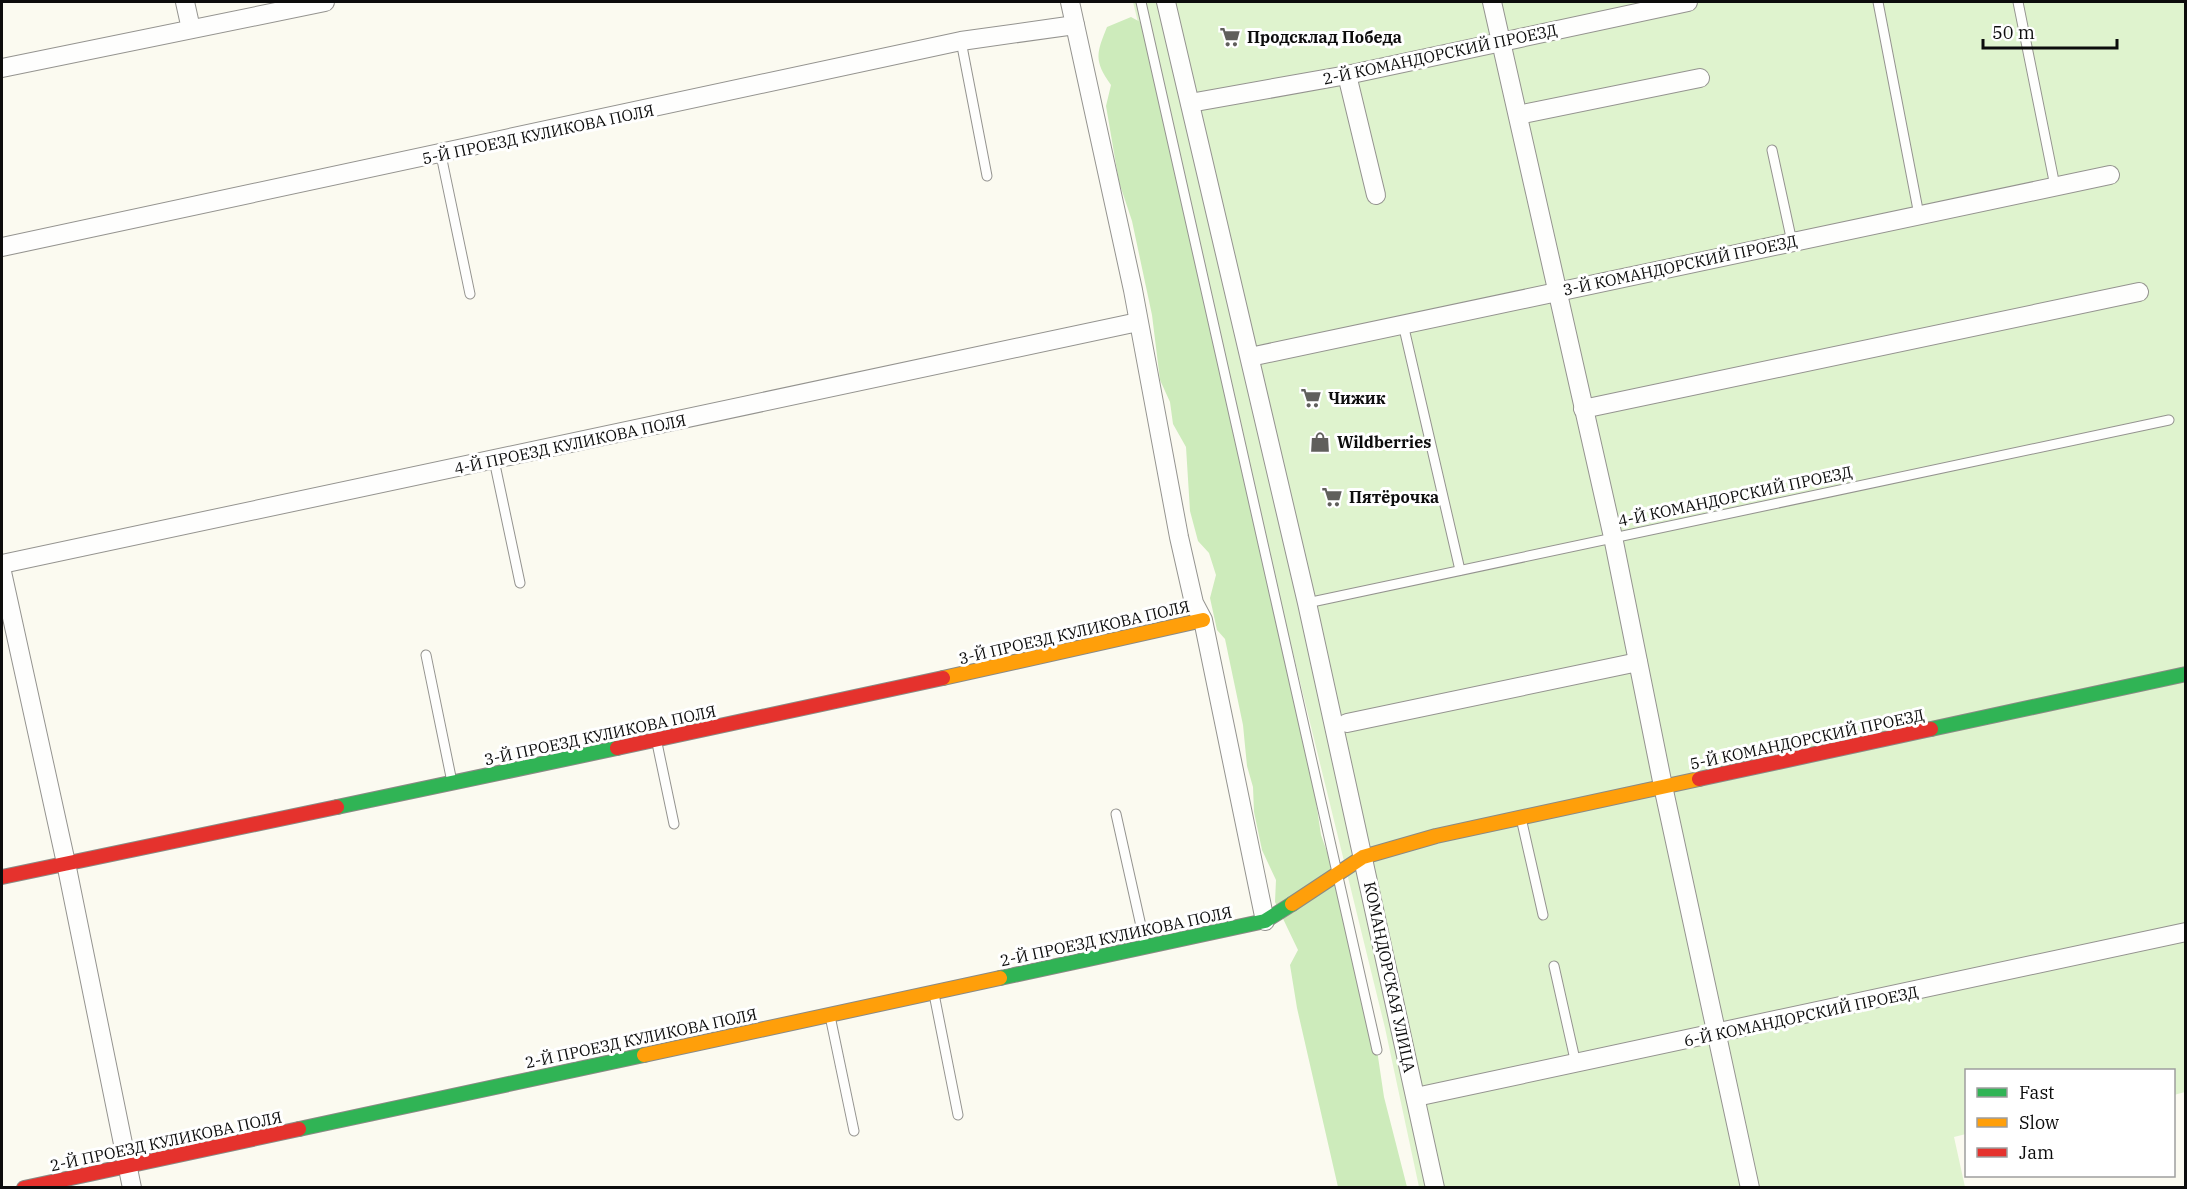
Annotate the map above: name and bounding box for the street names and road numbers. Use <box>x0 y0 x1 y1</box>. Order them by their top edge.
street label: 2-Й КОМАНДОРСКИЙ ПРОЕЗД <box>1321 19 1559 89</box>
street label: 5-Й ПРОЕЗД КУЛИКОВА ПОЛЯ <box>420 100 656 168</box>
street label: 3-Й КОМАНДОРСКИЙ ПРОЕЗД <box>1561 230 1799 300</box>
street label: 4-Й ПРОЕЗД КУЛИКОВА ПОЛЯ <box>452 410 688 478</box>
street label: 4-Й КОМАНДОРСКИЙ ПРОЕЗД <box>1616 461 1854 531</box>
street label: 3-Й ПРОЕЗД КУЛИКОВА ПОЛЯ <box>957 596 1191 668</box>
street label: 3-Й ПРОЕЗД КУЛИКОВА ПОЛЯ <box>482 701 718 769</box>
street label: 5-Й КОМАНДОРСКИЙ ПРОЕЗД <box>1688 704 1926 774</box>
street label: КОМАНДОРСКАЯ УЛИЦА <box>1360 880 1420 1074</box>
street label: 2-Й ПРОЕЗД КУЛИКОВА ПОЛЯ <box>998 902 1234 970</box>
street label: 6-Й КОМАНДОРСКИЙ ПРОЕЗД <box>1682 981 1920 1051</box>
street label: 2-Й ПРОЕЗД КУЛИКОВА ПОЛЯ <box>523 1004 759 1072</box>
street label: 2-Й ПРОЕЗД КУЛИКОВА ПОЛЯ <box>48 1107 284 1175</box>

